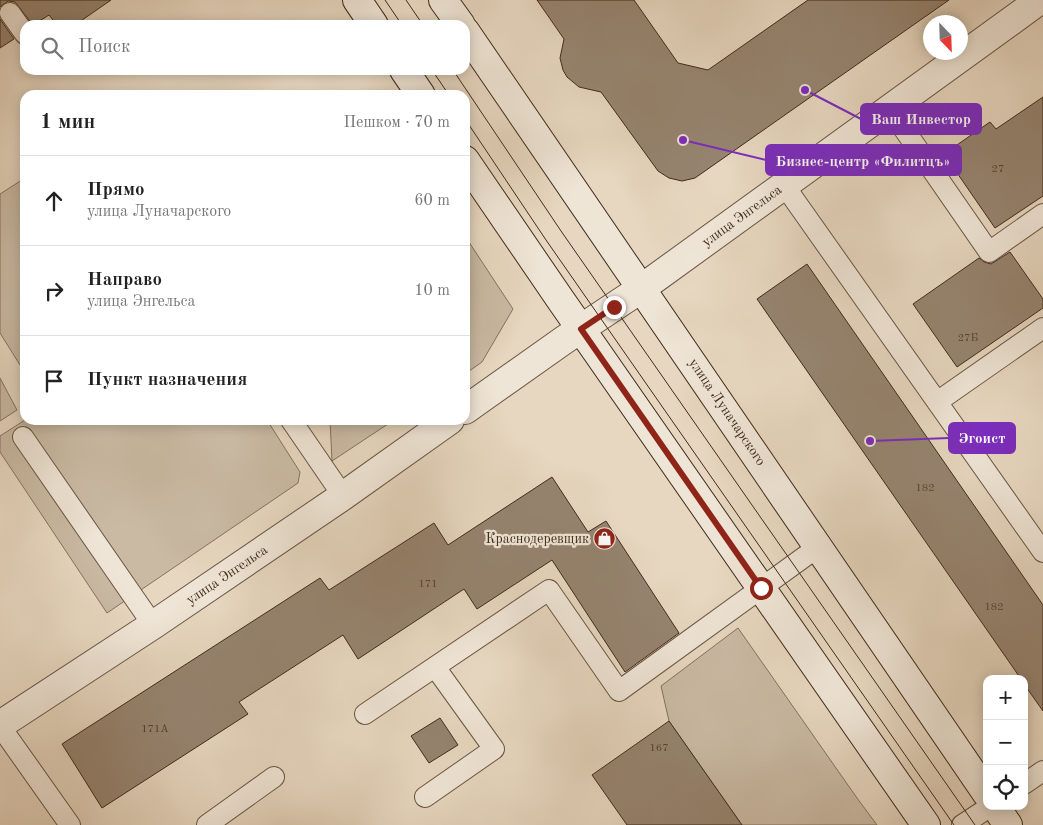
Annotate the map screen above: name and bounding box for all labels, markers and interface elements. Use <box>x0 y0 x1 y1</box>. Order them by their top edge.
north arrow <box>923 15 968 60</box>
search box <box>20 20 470 75</box>
icon: search <box>38 34 66 62</box>
text: Поиск <box>78 38 130 57</box>
callout: Ваш Инвестор <box>861 104 981 134</box>
text: 1 мин <box>40 112 95 133</box>
text: Ваш Инвестор <box>871 113 971 128</box>
text: Пешком · 70 m <box>343 115 450 131</box>
callout: Бизнес-центр «Филитцъ» <box>766 145 961 175</box>
text: Бизнес-центр «Филитцъ» <box>776 155 950 170</box>
house number: 27 <box>992 164 1004 175</box>
text: Прямо <box>87 181 145 200</box>
street label: улица Энгельса <box>700 182 785 250</box>
icon: ahead <box>40 187 68 215</box>
text: 60 m <box>414 193 450 209</box>
text: улица Луначарского <box>87 204 231 220</box>
text: Направо <box>87 271 162 290</box>
icon: right <box>40 277 68 305</box>
text: 10 m <box>414 283 450 299</box>
text: улица Энгельса <box>87 294 195 310</box>
route end <box>603 296 626 319</box>
house number: 27Б <box>958 333 978 344</box>
street label: улица Луначарского <box>686 356 768 468</box>
icon: arrive <box>40 367 68 395</box>
text: Пункт назначения <box>87 371 247 390</box>
callout: Эгоист <box>949 423 1015 453</box>
text: Эгоист <box>959 432 1005 447</box>
house number: 182 <box>915 483 935 494</box>
shop icon: Краснодеревщик <box>593 527 617 551</box>
place label: Краснодеревщик <box>485 532 589 546</box>
street label: улица Энгельса <box>184 543 270 607</box>
route start <box>750 577 773 600</box>
house number: 171 <box>418 579 438 590</box>
house number: 182 <box>984 602 1004 613</box>
map controls <box>983 675 1028 810</box>
button: + <box>983 675 1028 720</box>
button: − <box>983 720 1028 765</box>
house number: 171А <box>141 724 169 735</box>
house number: 167 <box>649 743 669 754</box>
button: locate <box>983 765 1028 810</box>

